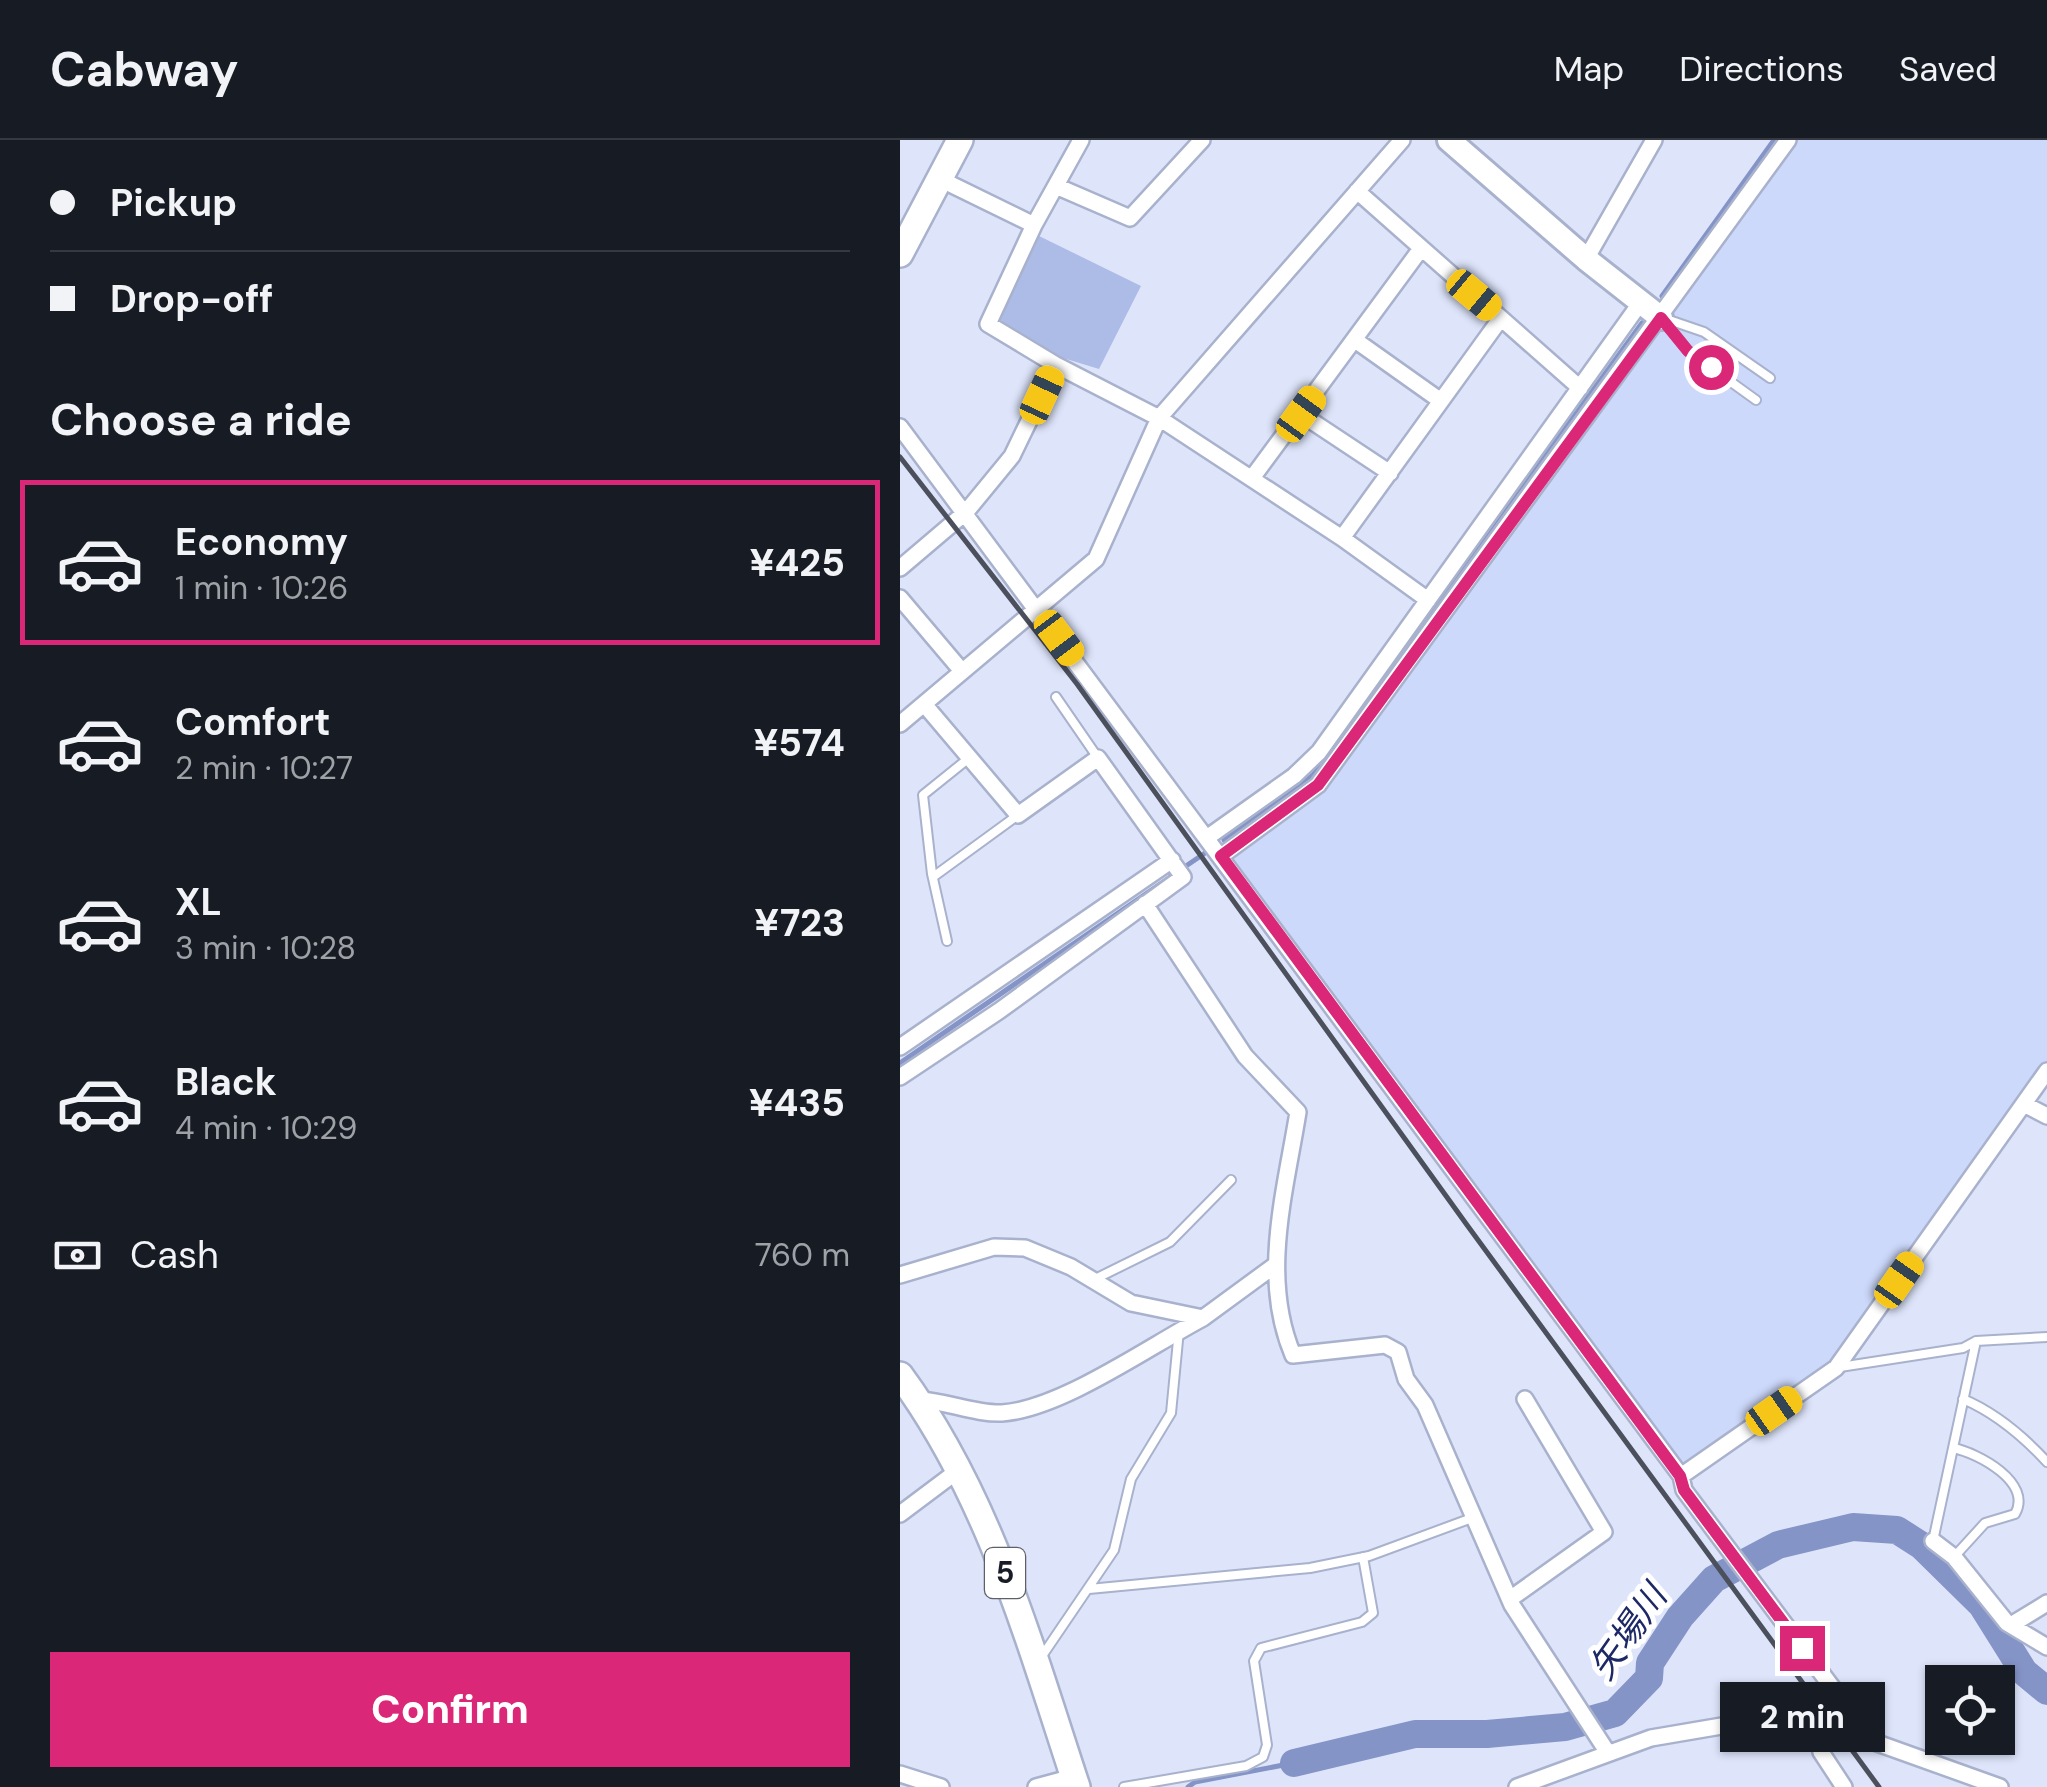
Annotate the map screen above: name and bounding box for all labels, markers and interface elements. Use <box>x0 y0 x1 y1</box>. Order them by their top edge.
text: Cabway <box>50 38 239 101</box>
text: Map <box>1554 46 1624 92</box>
text: Directions <box>1679 46 1844 92</box>
text: Saved <box>1899 46 1997 92</box>
text: Pickup <box>110 178 237 228</box>
car <box>1441 264 1507 326</box>
text: Drop-off <box>110 274 273 324</box>
route start <box>1689 345 1734 390</box>
car <box>1016 361 1068 429</box>
car <box>1271 381 1331 447</box>
text: Choose a ride <box>50 390 352 449</box>
text: Economy <box>175 517 348 567</box>
icon: car <box>55 518 145 608</box>
text: ¥425 <box>750 538 845 588</box>
text: 1 min · 10:26 <box>175 567 348 609</box>
car <box>1029 605 1089 671</box>
text: Comfort <box>175 697 331 747</box>
icon: car <box>55 698 145 788</box>
text: ¥574 <box>753 718 845 768</box>
text: 2 min · 10:27 <box>175 747 353 789</box>
text: XL <box>175 877 222 927</box>
icon: car <box>55 878 145 968</box>
text: ¥723 <box>754 898 845 948</box>
text: 3 min · 10:28 <box>175 927 356 969</box>
text: Black <box>175 1057 277 1107</box>
icon: car <box>55 1058 145 1148</box>
text: ¥435 <box>749 1078 845 1128</box>
text: 4 min · 10:29 <box>175 1107 357 1149</box>
icon: cash <box>50 1228 105 1283</box>
text: Cash <box>130 1230 219 1280</box>
text: 760 m <box>755 1234 850 1276</box>
car <box>1870 1247 1928 1313</box>
car <box>1741 1382 1807 1440</box>
road number: 5 <box>985 1548 1025 1598</box>
water label: 矢場川 <box>1579 1573 1679 1688</box>
route end <box>1780 1626 1825 1671</box>
button: Confirm <box>50 1652 850 1767</box>
map controls <box>1925 1665 2015 1755</box>
button: locate <box>1925 1665 2015 1755</box>
callout: 2 min <box>1720 1683 1884 1753</box>
text: 2 min <box>1760 1696 1845 1738</box>

